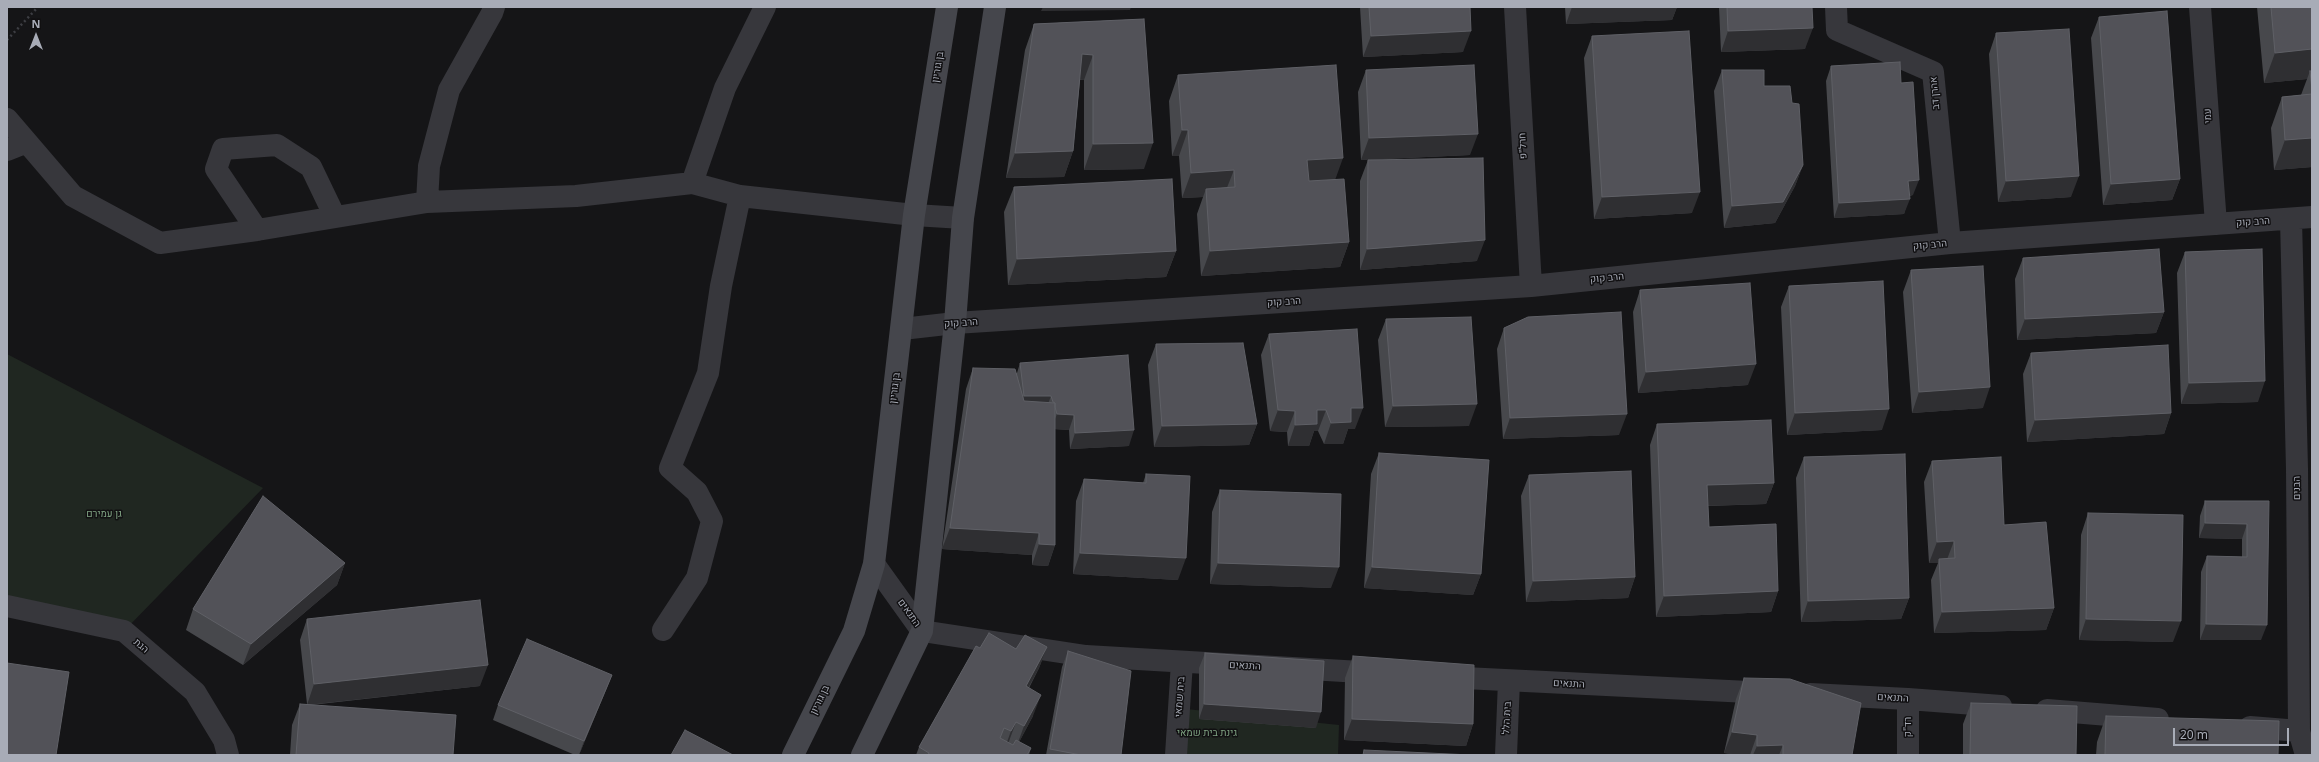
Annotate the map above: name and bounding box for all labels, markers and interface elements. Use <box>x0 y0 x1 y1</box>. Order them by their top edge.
north arrow <box>16 16 56 56</box>
text: N <box>32 16 40 31</box>
street label: בן גוריון <box>930 51 946 83</box>
street label: אהרן דב <box>1928 76 1942 110</box>
street label: עמי <box>2201 108 2215 124</box>
street label: חרל"פ <box>1516 132 1530 160</box>
street label: הרב קוק <box>2236 215 2270 229</box>
street label: הרב קוק <box>1912 237 1948 253</box>
street label: הרב קוק <box>1589 270 1625 286</box>
street label: הרב קוק <box>1267 295 1301 309</box>
street label: הרב קוק <box>944 316 978 330</box>
street label: בן גוריון <box>887 372 903 404</box>
street label: הבנים <box>2291 476 2303 500</box>
park label: גן עמירם <box>86 508 122 520</box>
street label: התנאים <box>895 597 923 629</box>
street label: הגת <box>131 636 151 656</box>
street label: התנאים <box>1229 659 1261 673</box>
street label: בית שמאי <box>1173 676 1187 718</box>
street label: התנאים <box>1553 677 1585 691</box>
street label: בן גוריון <box>808 683 832 717</box>
street label: התנאים <box>1877 691 1909 705</box>
street label: בית הלל <box>1500 701 1514 735</box>
street label: רד"ק <box>1902 717 1914 737</box>
scale bar <box>2175 720 2291 746</box>
text: 20 m <box>2180 726 2208 743</box>
park label: גינת בית שמאי <box>1177 727 1237 739</box>

